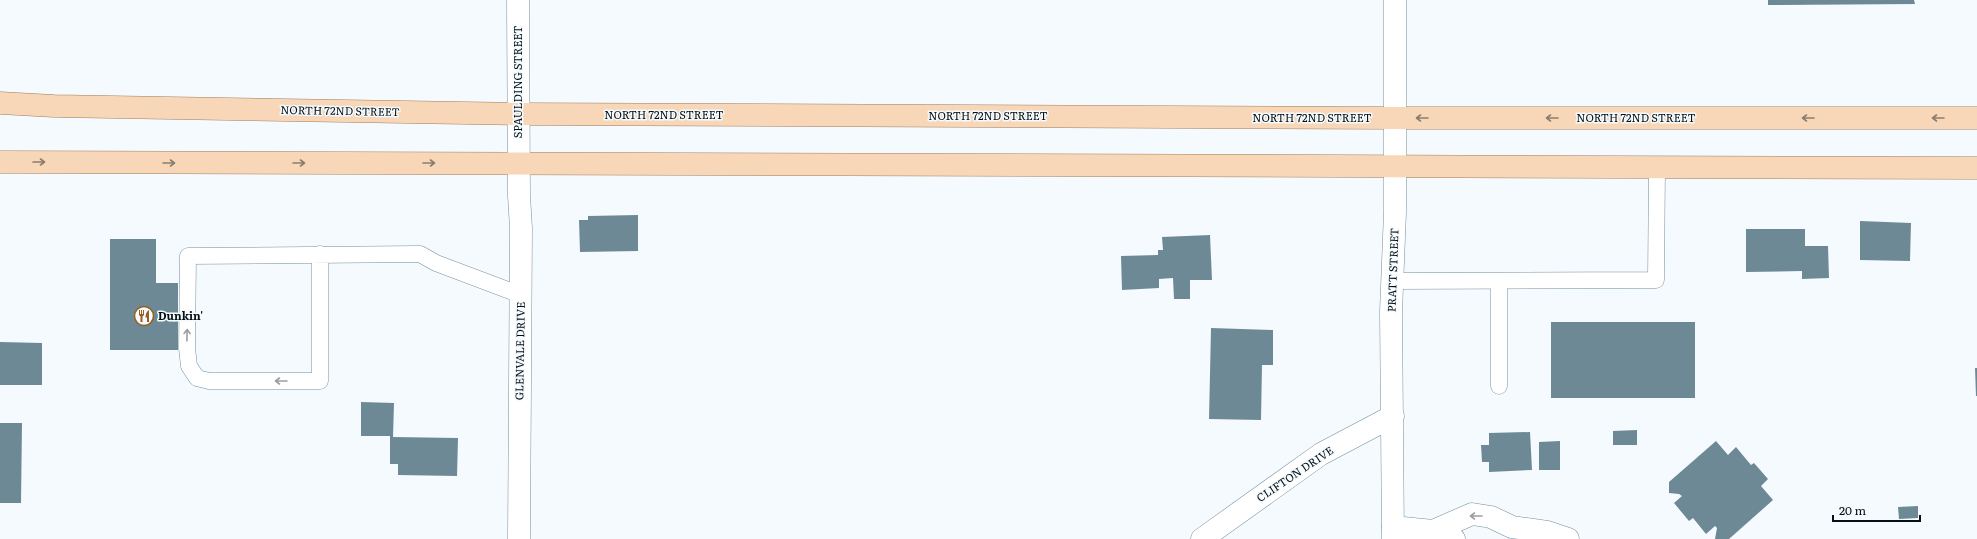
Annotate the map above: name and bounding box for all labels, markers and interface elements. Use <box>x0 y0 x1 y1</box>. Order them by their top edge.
street label: SPAULDING STREET <box>509 26 525 138</box>
street label: NORTH 72ND STREET <box>280 101 400 119</box>
street label: NORTH 72ND STREET <box>604 106 724 122</box>
street label: NORTH 72ND STREET <box>928 107 1048 123</box>
street label: NORTH 72ND STREET <box>1252 109 1372 125</box>
street label: NORTH 72ND STREET <box>1576 109 1696 125</box>
one-way arrow <box>1416 114 1429 122</box>
one-way arrow <box>1546 114 1559 122</box>
one-way arrow <box>1802 114 1815 122</box>
one-way arrow <box>1932 114 1945 122</box>
one-way arrow <box>32 158 45 166</box>
one-way arrow <box>162 159 175 167</box>
one-way arrow <box>292 159 305 167</box>
one-way arrow <box>422 159 435 167</box>
street label: PRATT STREET <box>1383 228 1401 312</box>
street label: GLENVALE DRIVE <box>510 302 528 400</box>
restaurant icon: Dunkin' <box>133 305 155 327</box>
place label: Dunkin' <box>158 307 203 323</box>
one-way arrow <box>183 329 191 342</box>
one-way arrow <box>275 377 288 385</box>
street label: CLIFTON DRIVE <box>1253 441 1336 505</box>
scale bar <box>1833 497 1920 523</box>
text: 20 m <box>1839 501 1866 519</box>
one-way arrow <box>1469 512 1482 520</box>

